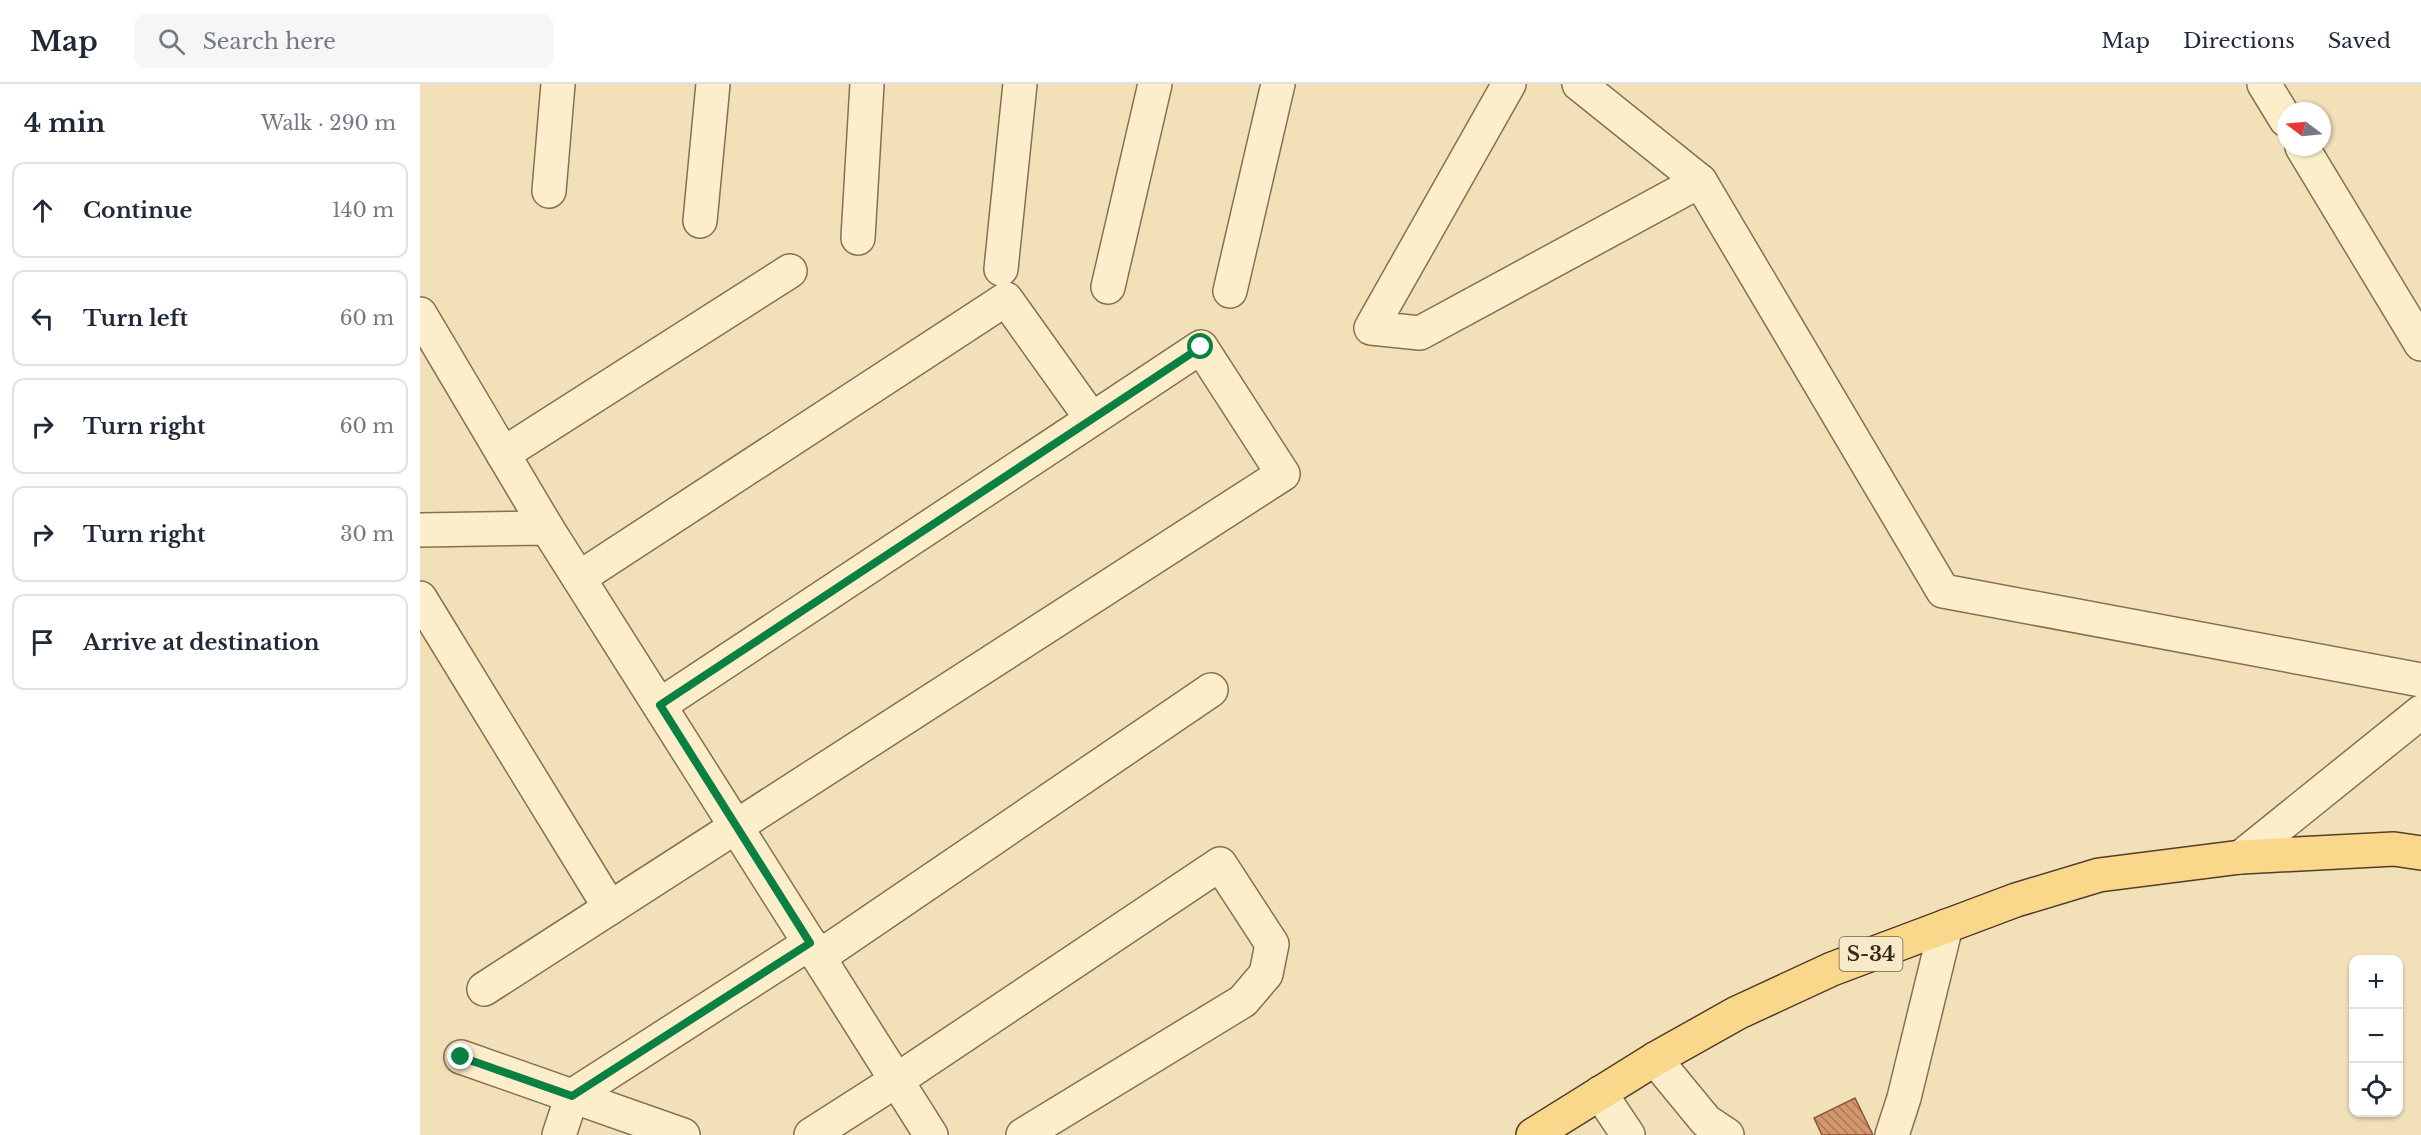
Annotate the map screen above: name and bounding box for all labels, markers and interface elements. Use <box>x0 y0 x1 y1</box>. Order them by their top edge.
search box <box>134 14 554 68</box>
text: Map <box>30 24 98 59</box>
icon: search <box>155 25 188 58</box>
text: Search here <box>203 28 336 55</box>
text: Map <box>2101 28 2150 54</box>
text: Directions <box>2183 28 2295 54</box>
text: Saved <box>2328 28 2391 54</box>
north arrow <box>2277 102 2331 156</box>
text: 4 min <box>24 107 105 139</box>
text: Walk · 290 m <box>261 111 396 135</box>
icon: ahead <box>26 194 59 227</box>
text: Continue <box>83 197 192 224</box>
text: 140 m <box>332 198 394 222</box>
icon: left <box>26 302 59 335</box>
text: Turn left <box>83 305 188 332</box>
text: 60 m <box>340 306 394 330</box>
route start <box>1187 333 1213 359</box>
icon: right <box>26 410 59 443</box>
text: Turn right <box>83 413 205 440</box>
text: 60 m <box>340 414 394 438</box>
icon: right <box>26 518 59 551</box>
text: Turn right <box>83 521 205 548</box>
text: 30 m <box>340 522 394 546</box>
icon: arrive <box>26 626 59 659</box>
text: Arrive at destination <box>83 629 320 656</box>
road number: S-34 <box>1840 937 1902 971</box>
map controls <box>2349 955 2403 1117</box>
button: + <box>2349 955 2403 1009</box>
button: − <box>2349 1009 2403 1063</box>
route end <box>447 1043 473 1069</box>
button: locate <box>2349 1063 2403 1117</box>

